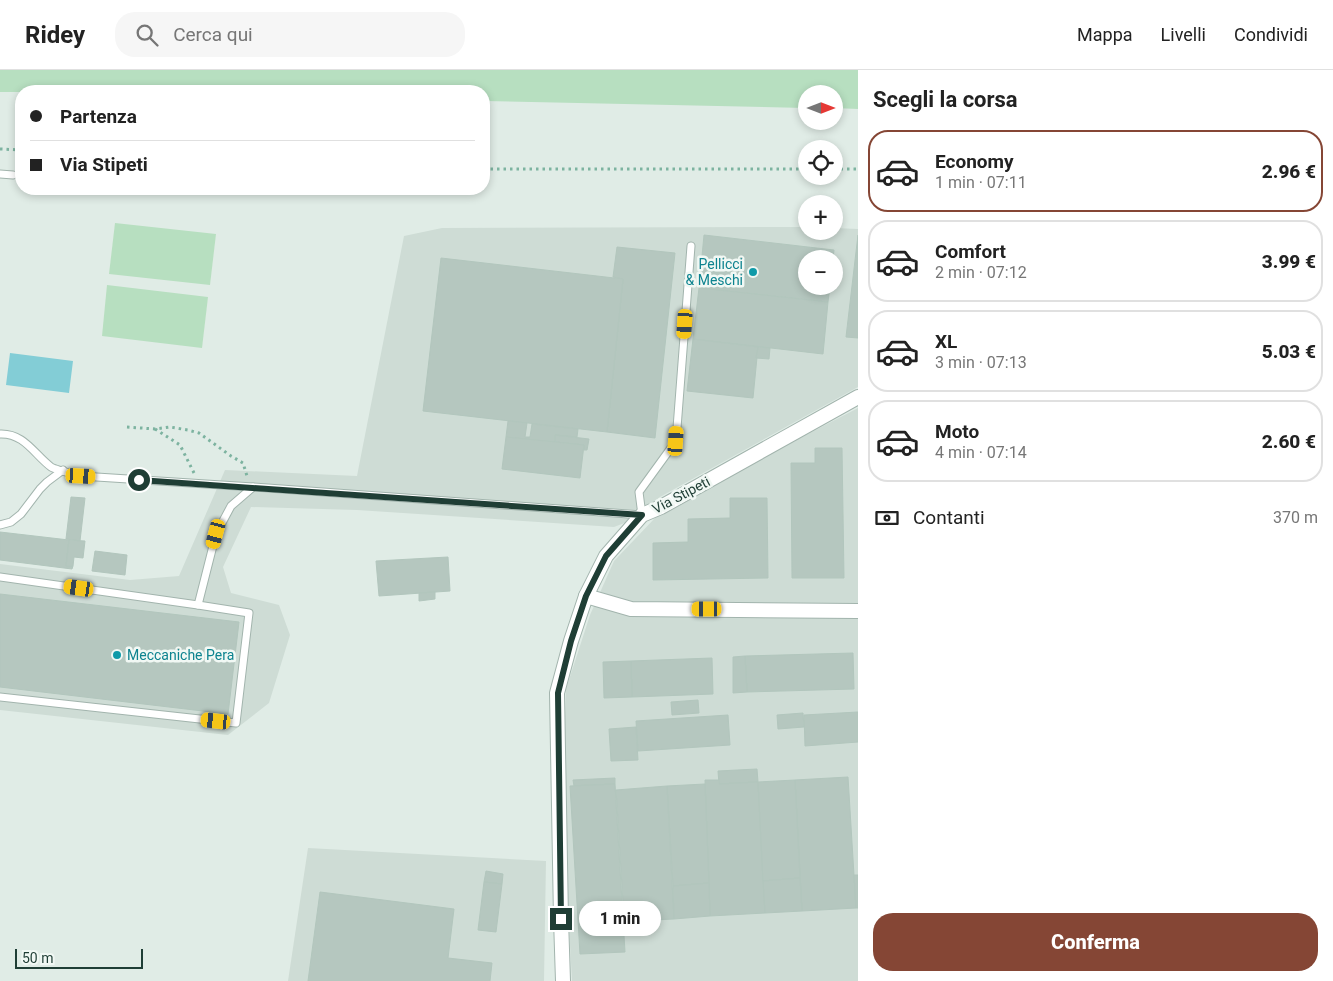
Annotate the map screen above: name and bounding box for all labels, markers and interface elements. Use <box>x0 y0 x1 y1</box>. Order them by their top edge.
search box <box>115 12 465 57</box>
text: Ridey <box>25 21 85 49</box>
icon: search <box>133 21 161 49</box>
text: Cerca qui <box>173 23 253 46</box>
text: Mappa <box>1077 24 1133 45</box>
text: Livelli <box>1161 24 1206 45</box>
text: Condividi <box>1234 24 1308 45</box>
north arrow <box>798 85 842 130</box>
map controls <box>798 85 843 295</box>
text: Scegli la corsa <box>873 87 1018 112</box>
text: Partenza <box>60 105 137 128</box>
button: locate <box>798 140 843 185</box>
icon: car <box>875 149 920 194</box>
text: Economy <box>935 150 1014 173</box>
text: Via Stipeti <box>60 153 148 176</box>
text: 2.96 € <box>1262 160 1316 183</box>
text: 1 min · 07:11 <box>935 173 1027 192</box>
button: + <box>798 195 843 240</box>
icon: car <box>875 239 920 284</box>
text: Comfort <box>935 240 1006 263</box>
button: − <box>798 250 843 295</box>
text: 3.99 € <box>1262 250 1316 273</box>
place label: Pellicci & Meschi <box>686 256 743 288</box>
text: 2 min · 07:12 <box>935 263 1027 282</box>
marker: Pellicci & Meschi <box>747 266 759 278</box>
car <box>676 309 693 339</box>
icon: car <box>875 329 920 374</box>
text: XL <box>935 330 957 353</box>
text: 5.03 € <box>1262 340 1316 363</box>
text: 3 min · 07:13 <box>935 353 1027 372</box>
icon: car <box>875 419 920 464</box>
text: Moto <box>935 420 979 443</box>
car <box>667 426 684 456</box>
text: 2.60 € <box>1262 430 1316 453</box>
text: 4 min · 07:14 <box>935 443 1027 462</box>
car <box>65 468 96 484</box>
route start <box>128 469 150 491</box>
street label: Via Stipeti <box>649 473 713 517</box>
icon: cash <box>873 504 901 532</box>
text: Contanti <box>913 506 985 529</box>
text: 370 m <box>1273 508 1318 527</box>
car <box>204 518 227 550</box>
car <box>63 578 94 598</box>
car <box>692 602 722 617</box>
place label: Meccaniche Pera <box>127 647 234 663</box>
marker: Meccaniche Pera <box>111 649 123 661</box>
car <box>200 712 231 730</box>
callout: 1 min <box>578 902 661 936</box>
route end <box>550 908 572 930</box>
text: 1 min <box>600 909 640 928</box>
button: Conferma <box>873 913 1318 971</box>
scale bar <box>15 946 142 969</box>
text: 50 m <box>22 950 54 966</box>

